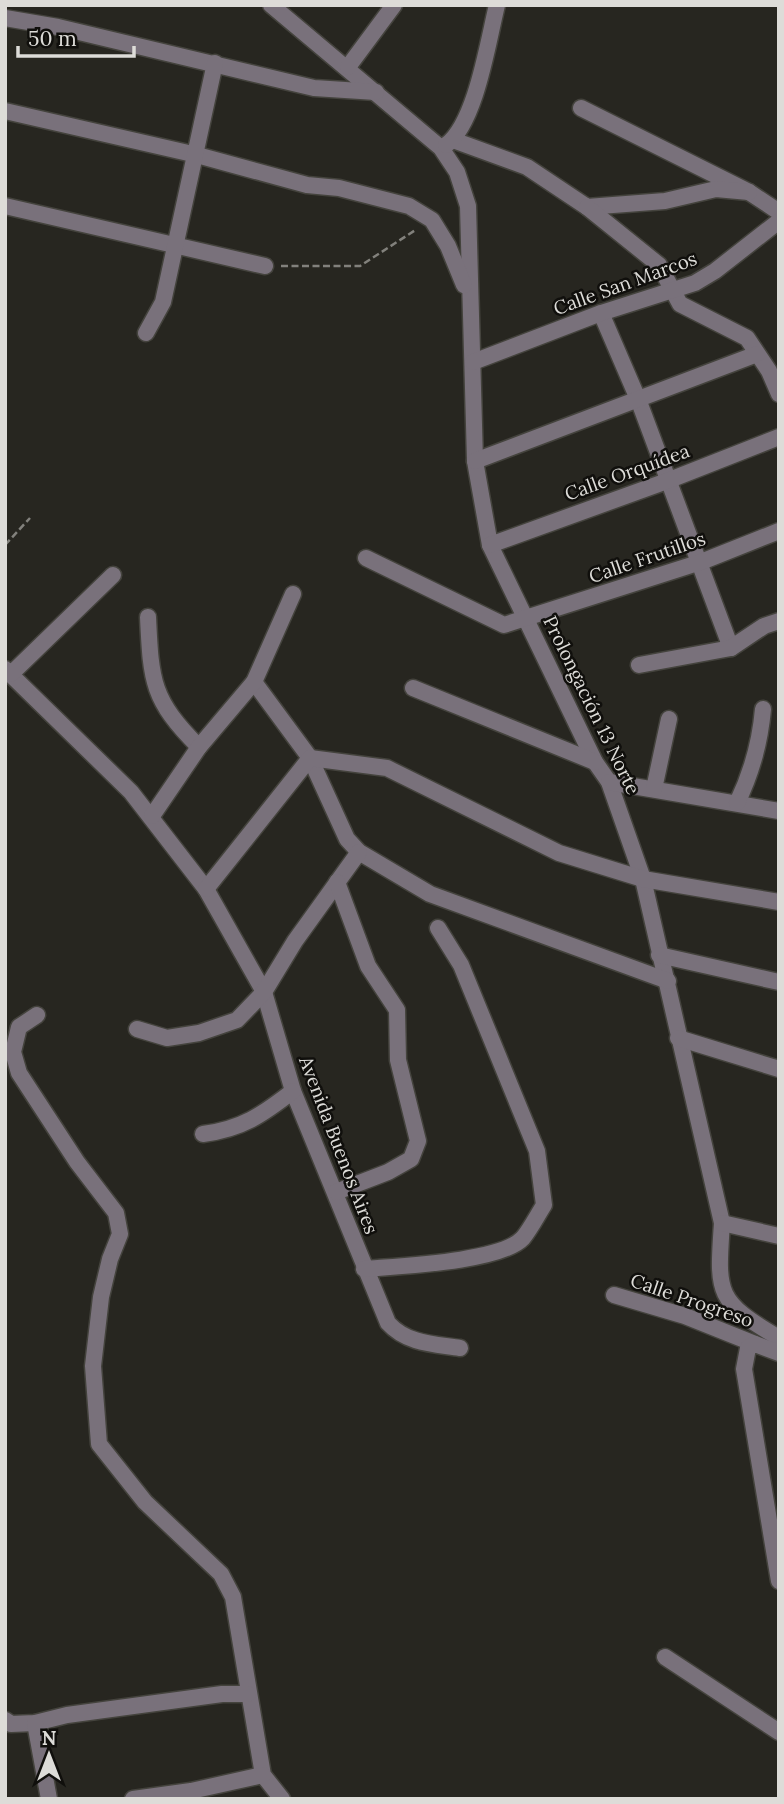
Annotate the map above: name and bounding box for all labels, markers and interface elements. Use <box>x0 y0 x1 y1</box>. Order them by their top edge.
scale bar <box>18 14 133 58</box>
text: 50 m <box>28 25 77 52</box>
street label: Calle San Marcos <box>550 246 700 320</box>
street label: Calle Orquídea <box>561 438 693 506</box>
street label: Calle Frutillos <box>586 526 709 588</box>
street label: Prolongación 13 Norte <box>538 612 646 798</box>
street label: Avenida Buenos Aires <box>294 1052 384 1237</box>
street label: Calle Progreso <box>627 1268 757 1332</box>
north arrow <box>14 1720 84 1790</box>
text: N <box>42 1726 57 1750</box>

